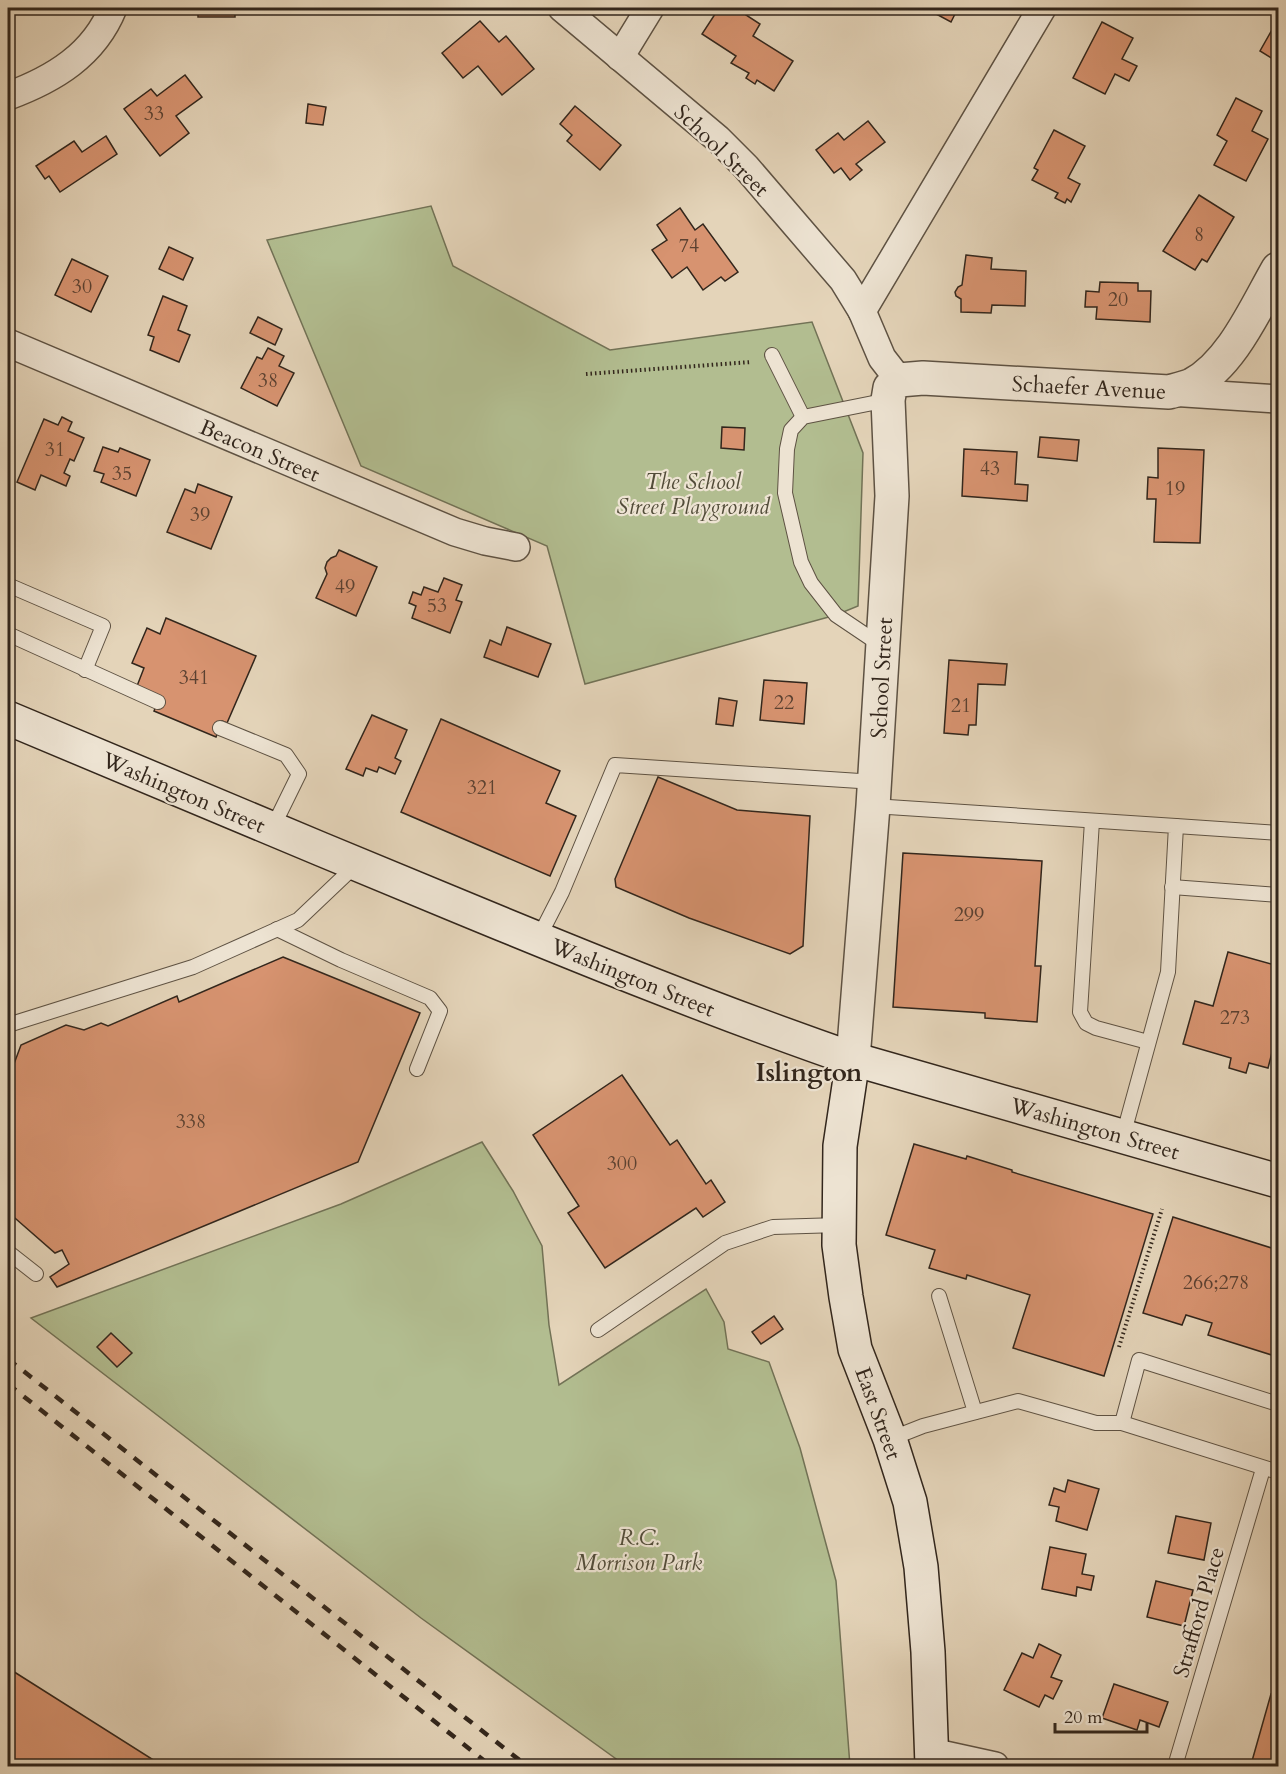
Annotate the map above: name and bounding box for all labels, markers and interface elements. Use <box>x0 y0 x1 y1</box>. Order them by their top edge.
street label: School Street <box>667 98 775 204</box>
house number: 33 <box>144 100 164 127</box>
house number: 8 <box>1194 221 1204 248</box>
house number: 74 <box>679 232 699 259</box>
house number: 30 <box>72 273 92 300</box>
house number: 20 <box>1108 286 1128 313</box>
house number: 38 <box>258 367 278 394</box>
street label: Schaefer Avenue <box>1011 369 1167 407</box>
street label: Beacon Street <box>195 412 324 490</box>
house number: 31 <box>45 436 65 463</box>
house number: 43 <box>980 455 1000 482</box>
house number: 35 <box>112 460 132 487</box>
park label: The School Street Playground <box>617 467 771 522</box>
house number: 19 <box>1165 475 1185 502</box>
house number: 39 <box>190 501 210 528</box>
house number: 49 <box>335 573 355 600</box>
house number: 53 <box>427 592 447 619</box>
street label: School Street <box>864 617 900 739</box>
house number: 341 <box>179 664 209 691</box>
house number: 22 <box>774 689 794 716</box>
house number: 21 <box>951 692 971 719</box>
street label: Washington Street <box>97 745 270 841</box>
house number: 321 <box>467 774 497 801</box>
house number: 299 <box>954 901 984 928</box>
street label: Washington Street <box>545 931 719 1025</box>
house number: 273 <box>1220 1004 1250 1031</box>
district label: Islington <box>755 1055 863 1090</box>
street label: Washington Street <box>1006 1090 1183 1167</box>
house number: 338 <box>176 1108 206 1135</box>
house number: 300 <box>607 1150 637 1177</box>
house number: 266;278 <box>1183 1269 1249 1296</box>
street label: East Street <box>848 1363 909 1464</box>
park label: R.C. Morrison Park <box>576 1523 702 1578</box>
street label: Strafford Place <box>1166 1544 1232 1681</box>
scale bar <box>1055 1696 1146 1734</box>
text: 20 m <box>1064 1705 1103 1730</box>

